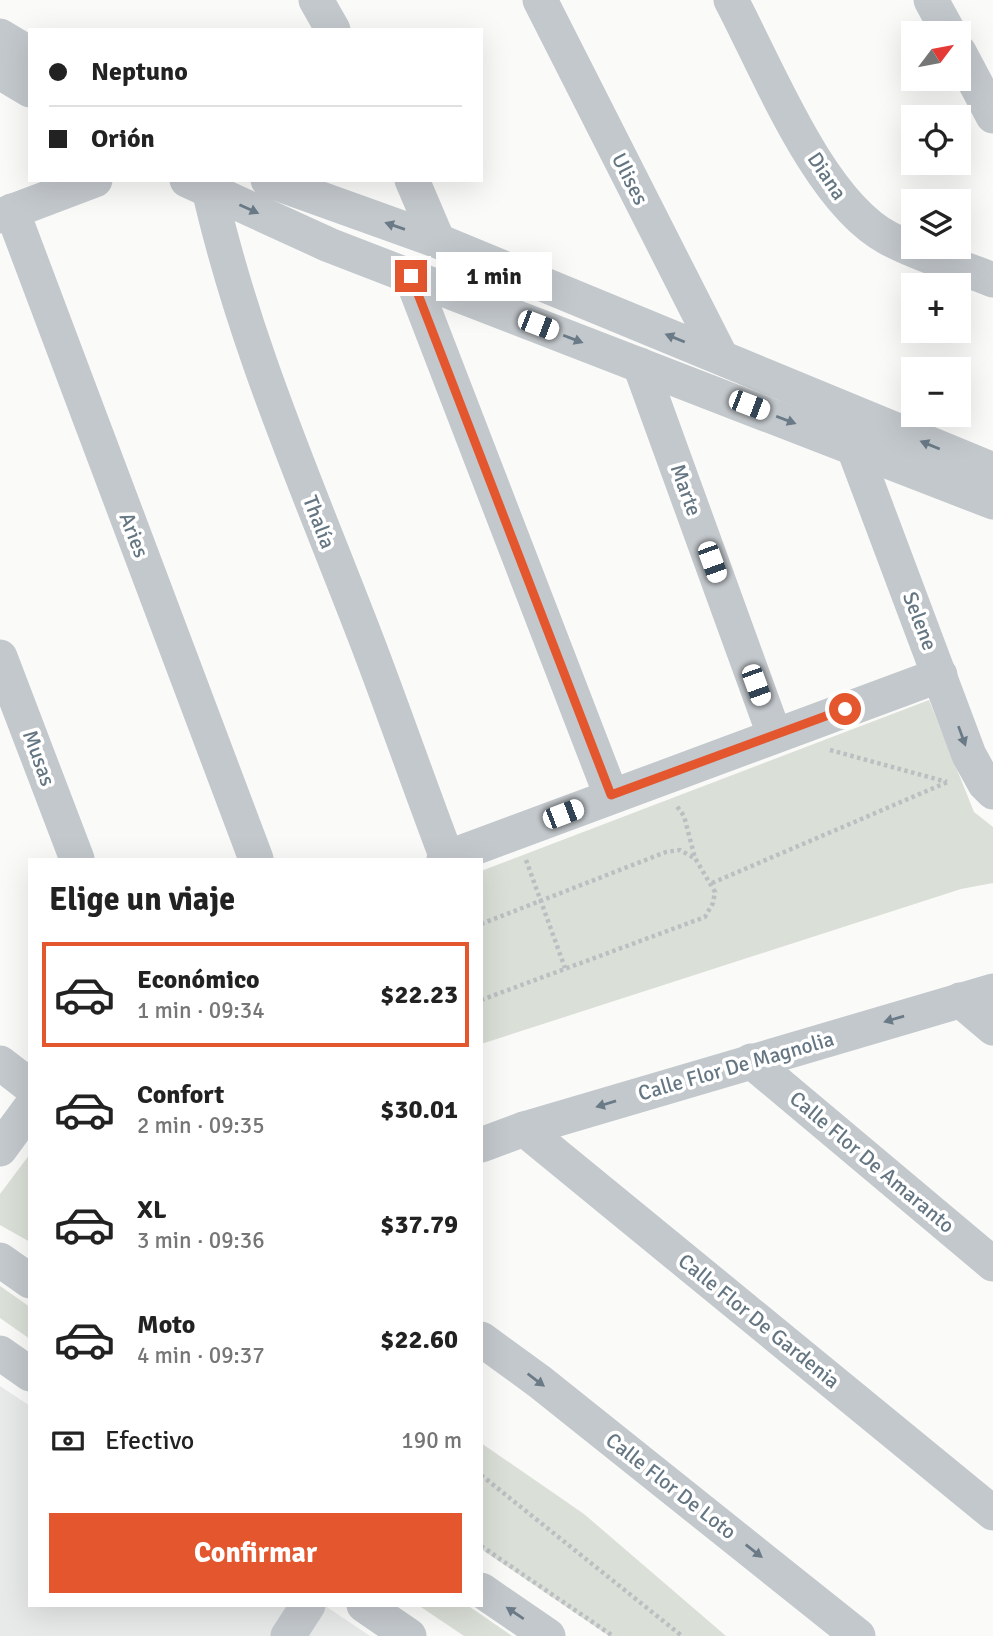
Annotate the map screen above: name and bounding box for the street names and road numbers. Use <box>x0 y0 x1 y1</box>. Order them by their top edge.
street label: Diana <box>802 147 852 205</box>
street label: Ulises <box>606 149 654 209</box>
street label: Marte <box>665 460 707 520</box>
street label: Thalía <box>297 492 341 552</box>
street label: Aries <box>114 509 154 561</box>
street label: Selene <box>897 588 943 654</box>
street label: Musas <box>17 727 61 789</box>
street label: Calle Flor De Magnolia <box>635 1026 837 1106</box>
street label: Calle Flor De Amaranto <box>784 1085 960 1239</box>
street label: Calle Flor De Gardenia <box>673 1248 845 1394</box>
street label: Calle Flor De Loto <box>601 1427 741 1545</box>

